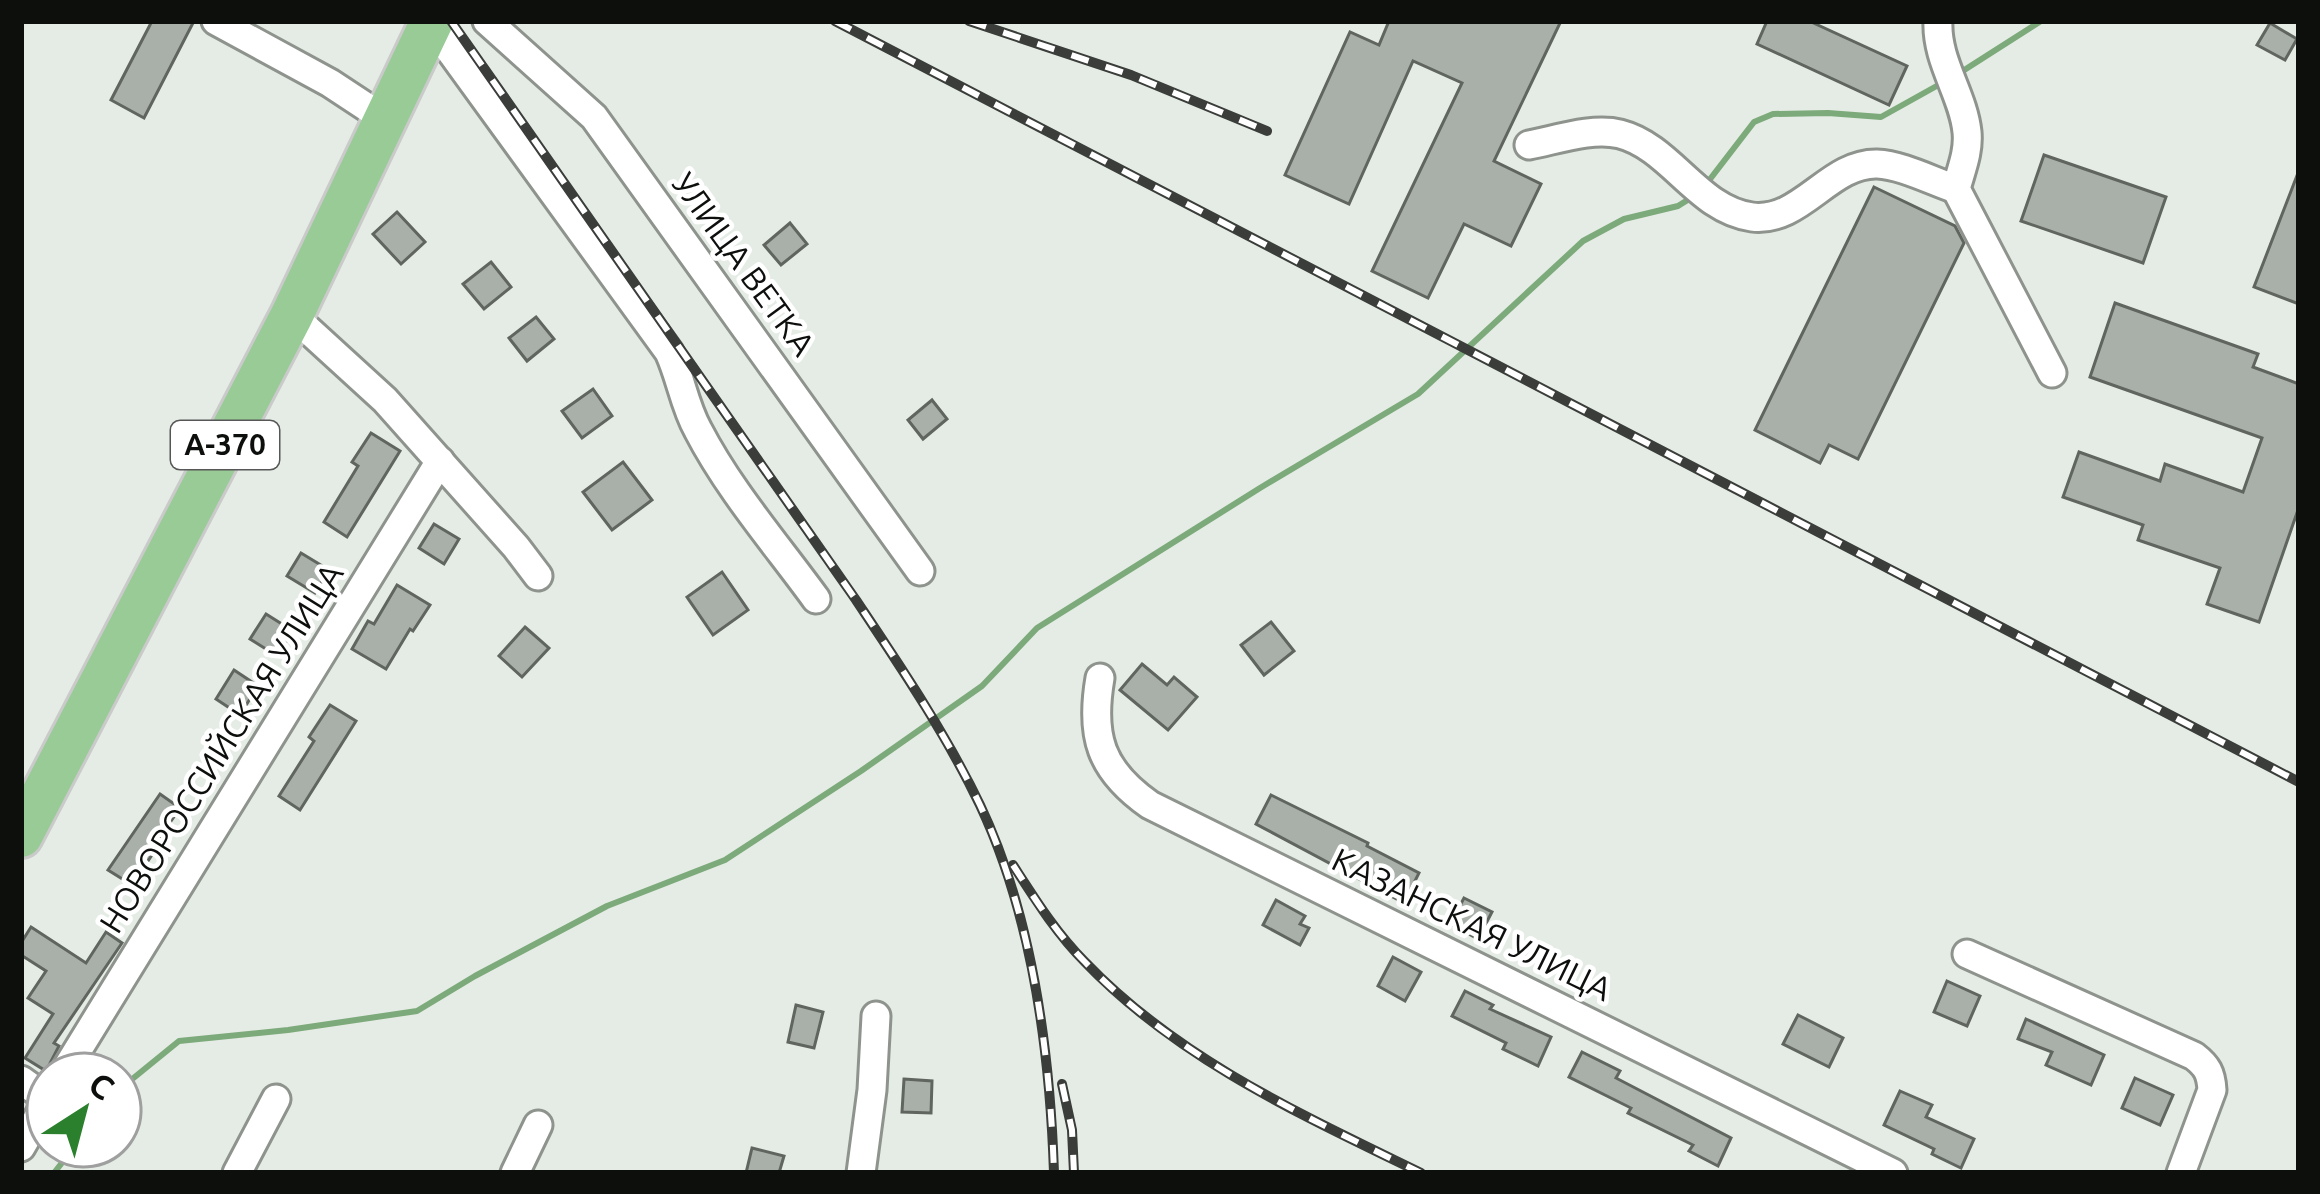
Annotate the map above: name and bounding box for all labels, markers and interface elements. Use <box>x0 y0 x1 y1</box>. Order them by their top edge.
street label: УЛИЦА ВЕТКА <box>666 165 823 363</box>
road number: А-370 <box>171 421 279 469</box>
street label: НОВОРОССИЙСКАЯ УЛИЦА <box>92 556 350 939</box>
street label: КАЗАНСКАЯ УЛИЦА <box>1327 840 1618 1007</box>
north arrow <box>24 1050 144 1170</box>
text: С <box>83 1064 121 1106</box>

